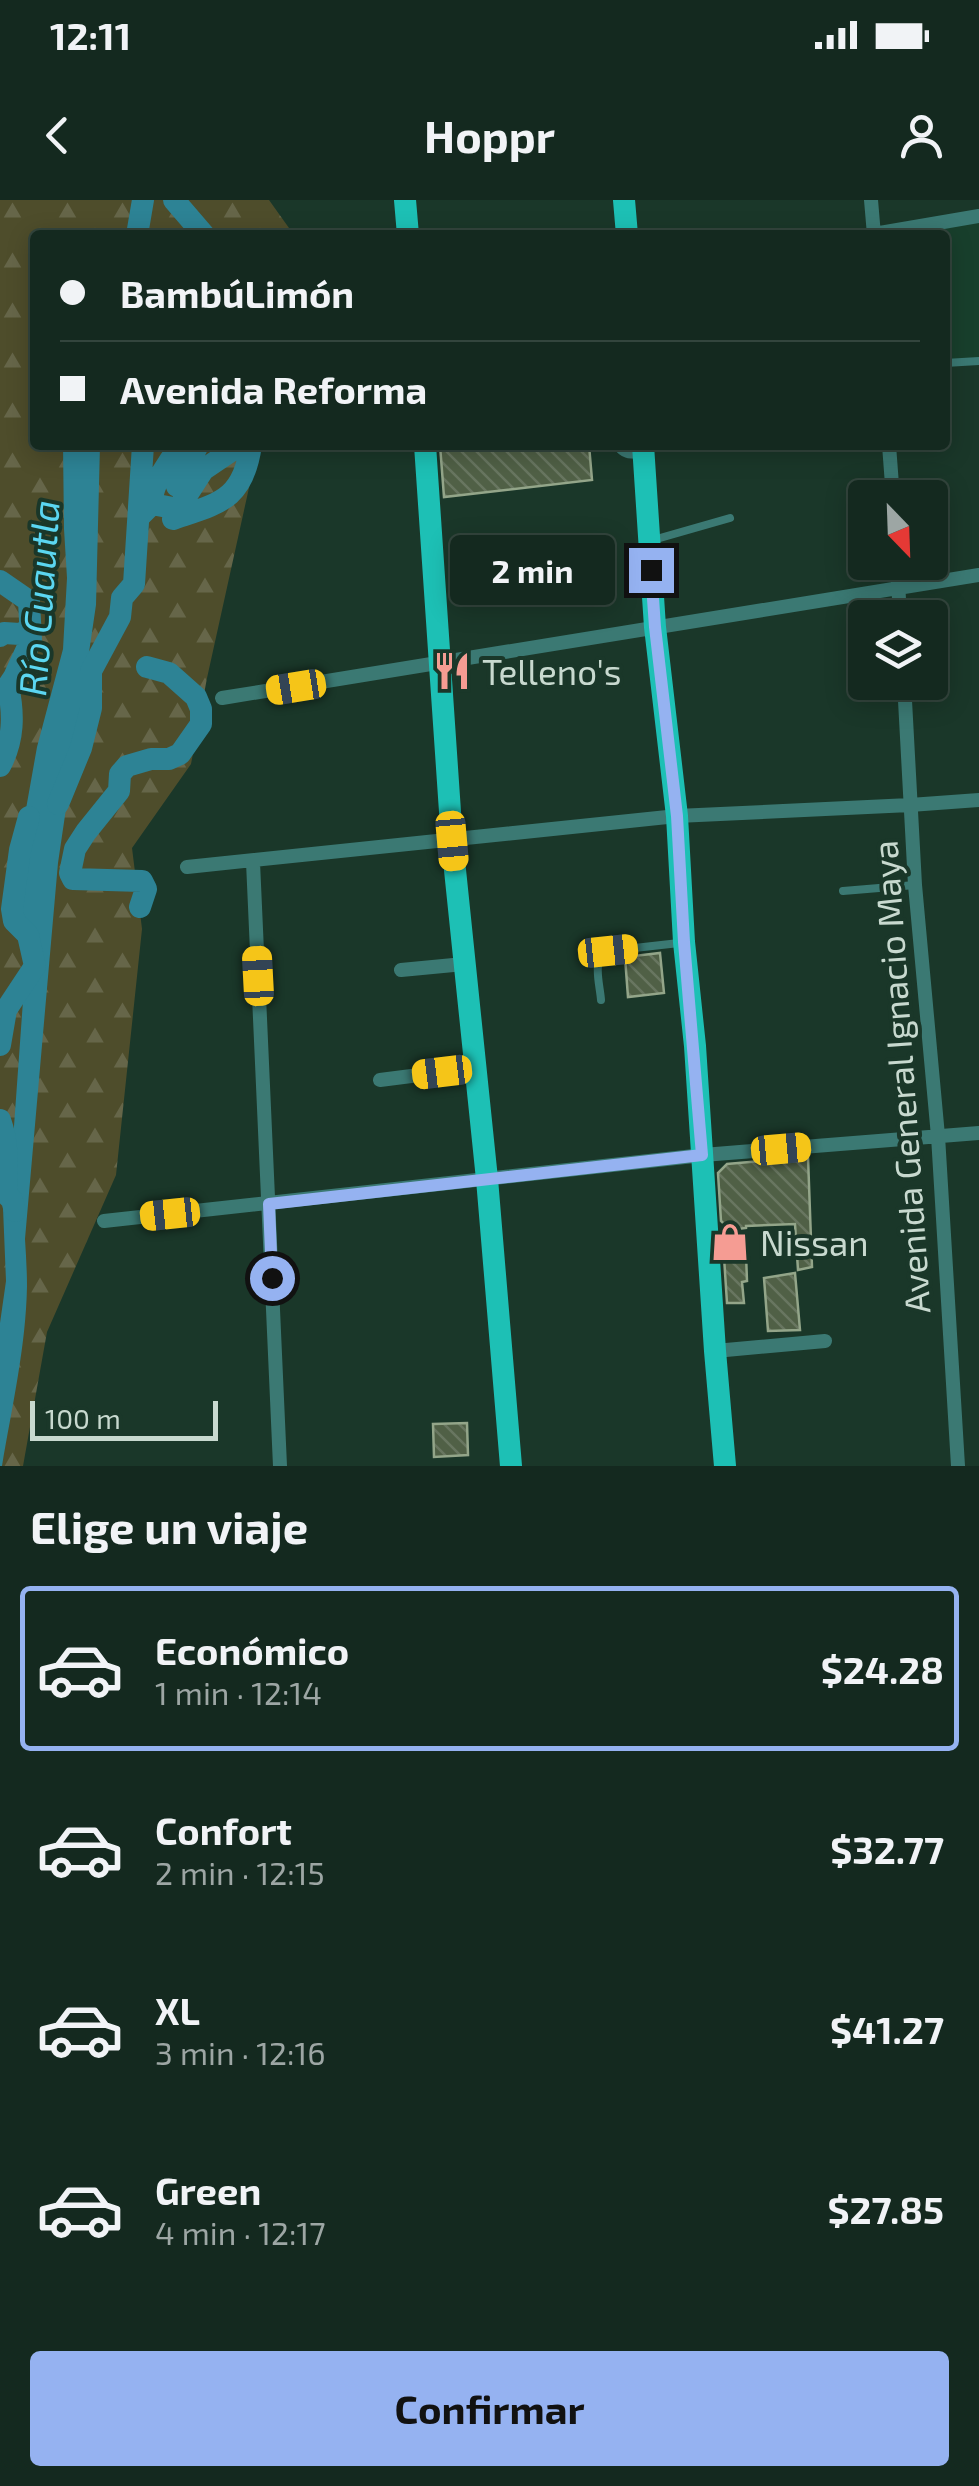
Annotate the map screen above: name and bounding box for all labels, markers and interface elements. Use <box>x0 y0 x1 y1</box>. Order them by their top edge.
text: 12:11 <box>50 12 131 58</box>
icon: back <box>30 108 85 163</box>
text: Hoppr <box>424 108 555 162</box>
icon: person <box>894 108 949 163</box>
text: BambúLimón <box>120 270 354 316</box>
text: Avenida Reforma <box>120 366 427 412</box>
north arrow <box>848 480 948 580</box>
map controls <box>848 480 948 700</box>
water label: Río Cuautla <box>8 498 68 698</box>
callout: 2 min <box>451 535 616 605</box>
route end <box>629 548 674 593</box>
text: 2 min <box>492 551 573 589</box>
button: layers <box>848 600 948 700</box>
restaurant icon: Telleno's <box>431 650 473 692</box>
place label: Telleno's <box>482 650 621 692</box>
car <box>264 667 328 707</box>
car <box>434 810 470 872</box>
street label: Avenida General Ignacio Maya <box>863 839 937 1315</box>
car <box>577 933 639 969</box>
car <box>241 945 275 1007</box>
car <box>410 1053 474 1091</box>
car <box>750 1131 812 1167</box>
car <box>139 1196 201 1232</box>
shop icon: Nissan <box>709 1221 751 1263</box>
place label: Nissan <box>760 1221 868 1263</box>
route start <box>250 1256 295 1301</box>
scale bar <box>30 1396 218 1440</box>
text: 100 m <box>45 1401 121 1435</box>
text: Elige un viaje <box>30 1499 308 1553</box>
icon: car <box>35 1624 125 1714</box>
text: Económico <box>155 1627 349 1673</box>
text: $24.28 <box>821 1646 944 1692</box>
text: 1 min · 12:14 <box>155 1673 322 1711</box>
icon: car <box>35 1804 125 1894</box>
text: Confort <box>155 1807 292 1853</box>
text: $32.77 <box>830 1826 944 1872</box>
text: 2 min · 12:15 <box>155 1853 325 1891</box>
icon: car <box>35 1984 125 2074</box>
text: XL <box>155 1987 200 2033</box>
text: $41.27 <box>830 2006 944 2052</box>
text: 3 min · 12:16 <box>155 2033 326 2071</box>
icon: car <box>35 2164 125 2254</box>
text: Green <box>155 2167 261 2213</box>
text: $27.85 <box>827 2186 944 2232</box>
text: 4 min · 12:17 <box>155 2213 326 2251</box>
button: Confirmar <box>30 2351 949 2466</box>

